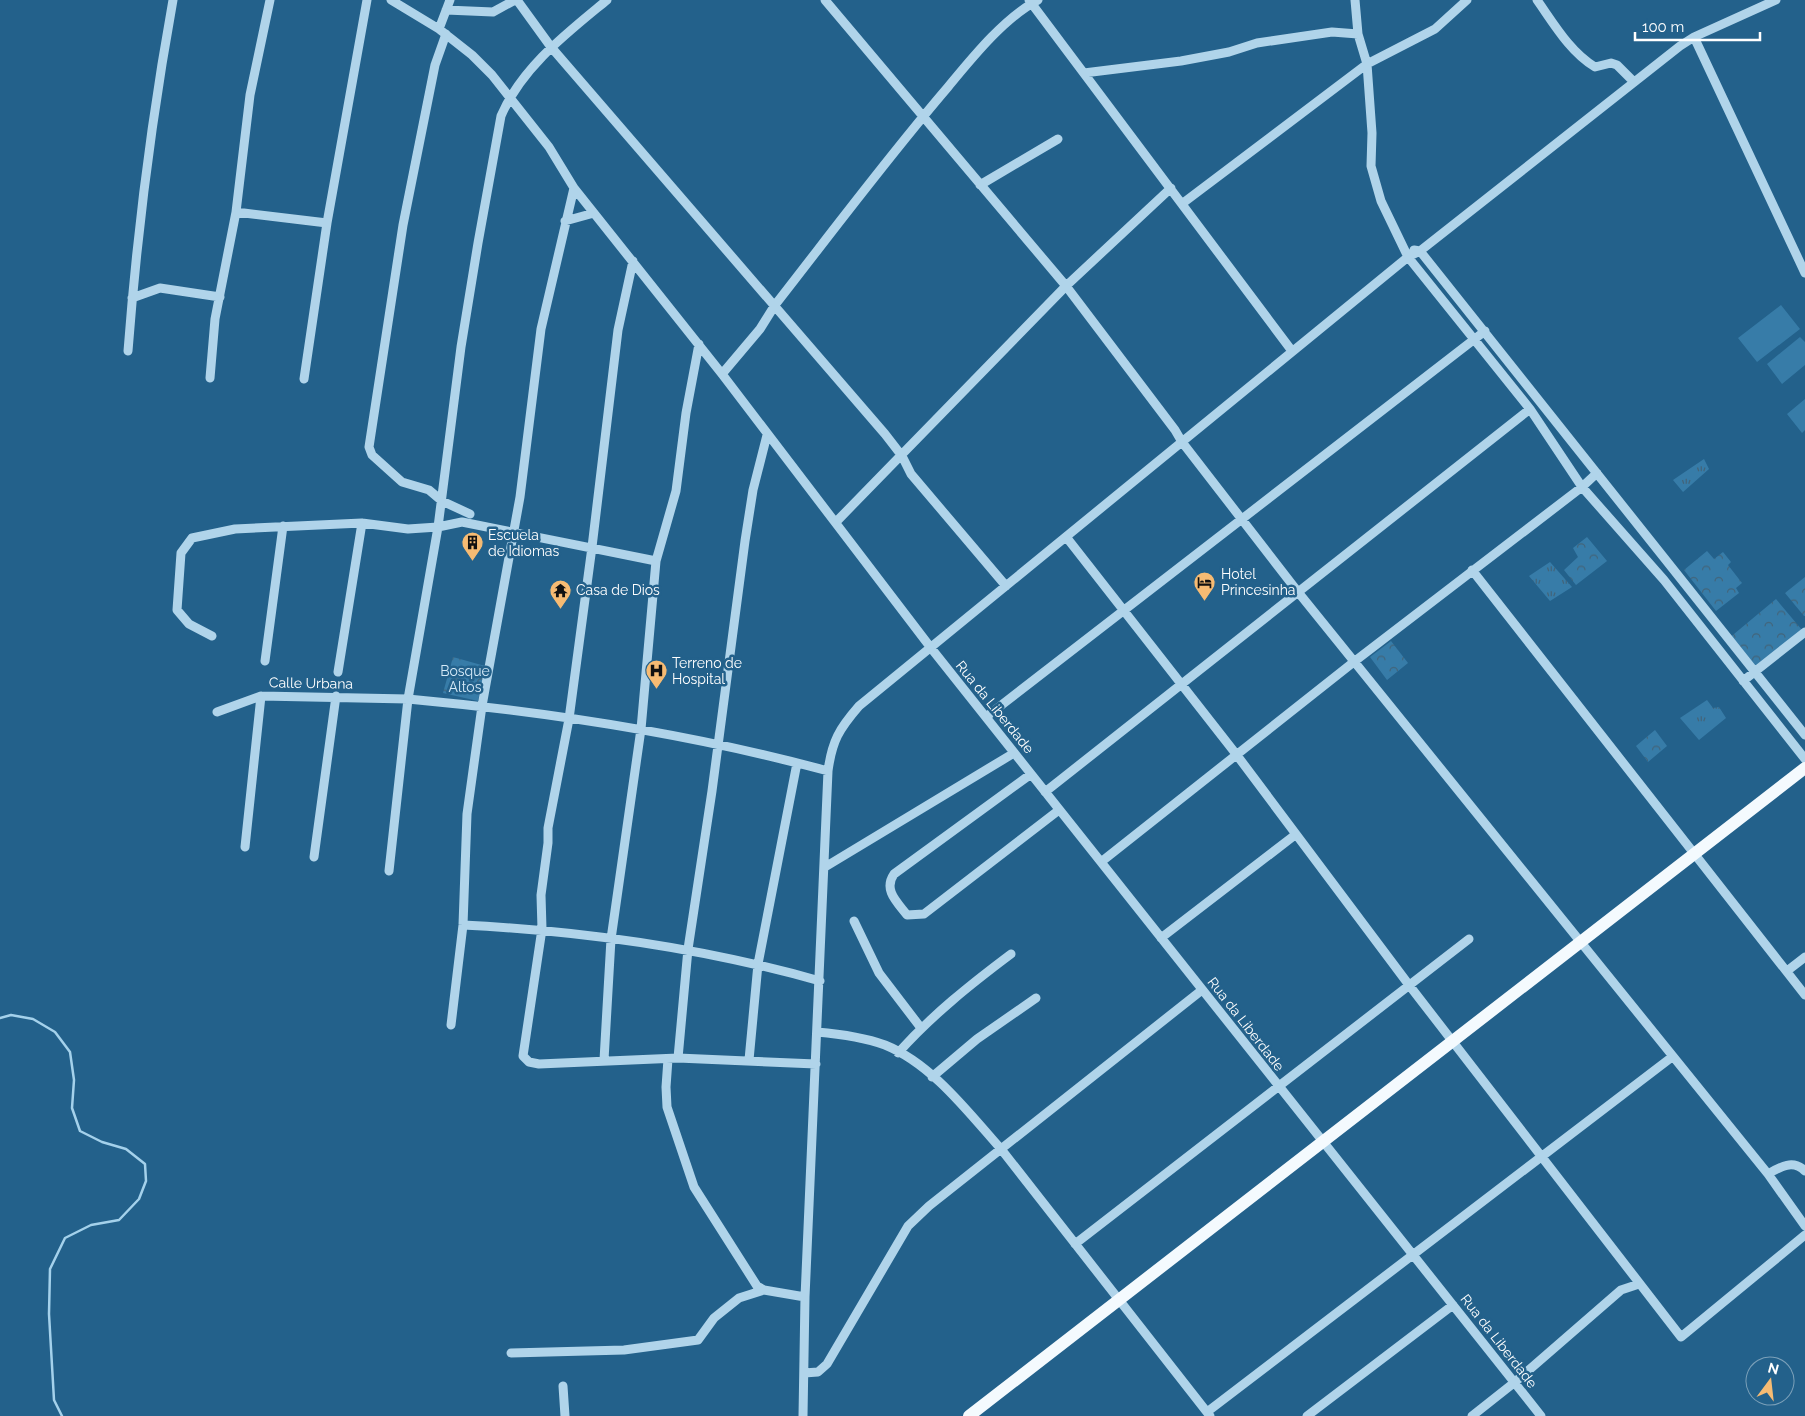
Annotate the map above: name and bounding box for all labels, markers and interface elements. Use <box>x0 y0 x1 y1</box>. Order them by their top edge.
scale bar <box>1635 10 1760 42</box>
text: 100 m <box>1642 18 1684 36</box>
place label: Escuela de Idiomas <box>488 527 559 559</box>
building icon: Escuela de Idiomas <box>460 531 484 562</box>
place label: Hotel Princesinha <box>1221 566 1295 598</box>
hotel icon: Hotel Princesinha <box>1193 570 1217 601</box>
temple icon: Casa de Dios <box>548 578 572 609</box>
place label: Casa de Dios <box>576 582 660 598</box>
place label: Terreno de Hospital <box>672 655 742 687</box>
street label: Rua da Liberdade <box>953 657 1037 757</box>
hospital icon: Terreno de Hospital <box>644 659 668 690</box>
park label: Bosque Altos <box>440 663 490 695</box>
street label: Calle Urbana <box>269 674 353 692</box>
street label: Rua da Liberdade <box>1204 974 1288 1074</box>
street label: Rua da Liberdade <box>1457 1291 1541 1391</box>
north arrow <box>1745 1356 1795 1406</box>
text: N <box>1766 1359 1781 1378</box>

